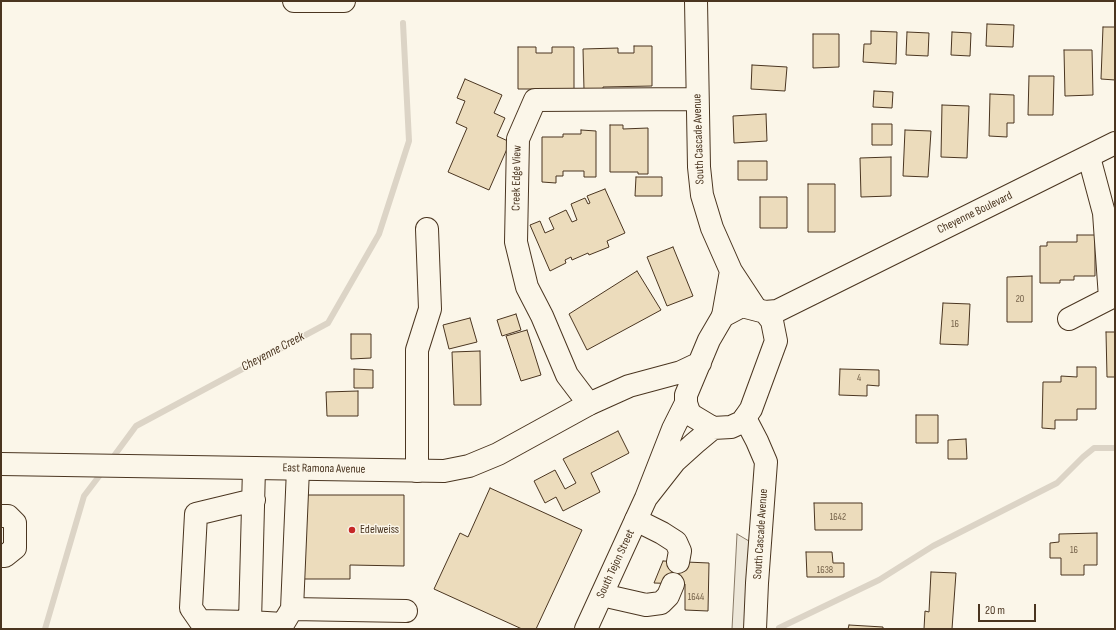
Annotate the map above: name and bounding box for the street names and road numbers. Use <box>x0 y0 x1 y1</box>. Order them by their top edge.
street label: South Cascade Avenue <box>690 93 708 185</box>
street label: Creek Edge View <box>509 145 525 211</box>
street label: Cheyenne Boulevard <box>935 189 1015 237</box>
street label: East Ramona Avenue <box>282 461 366 477</box>
street label: South Cascade Avenue <box>751 488 771 580</box>
street label: South Tejon Street <box>594 527 638 601</box>

